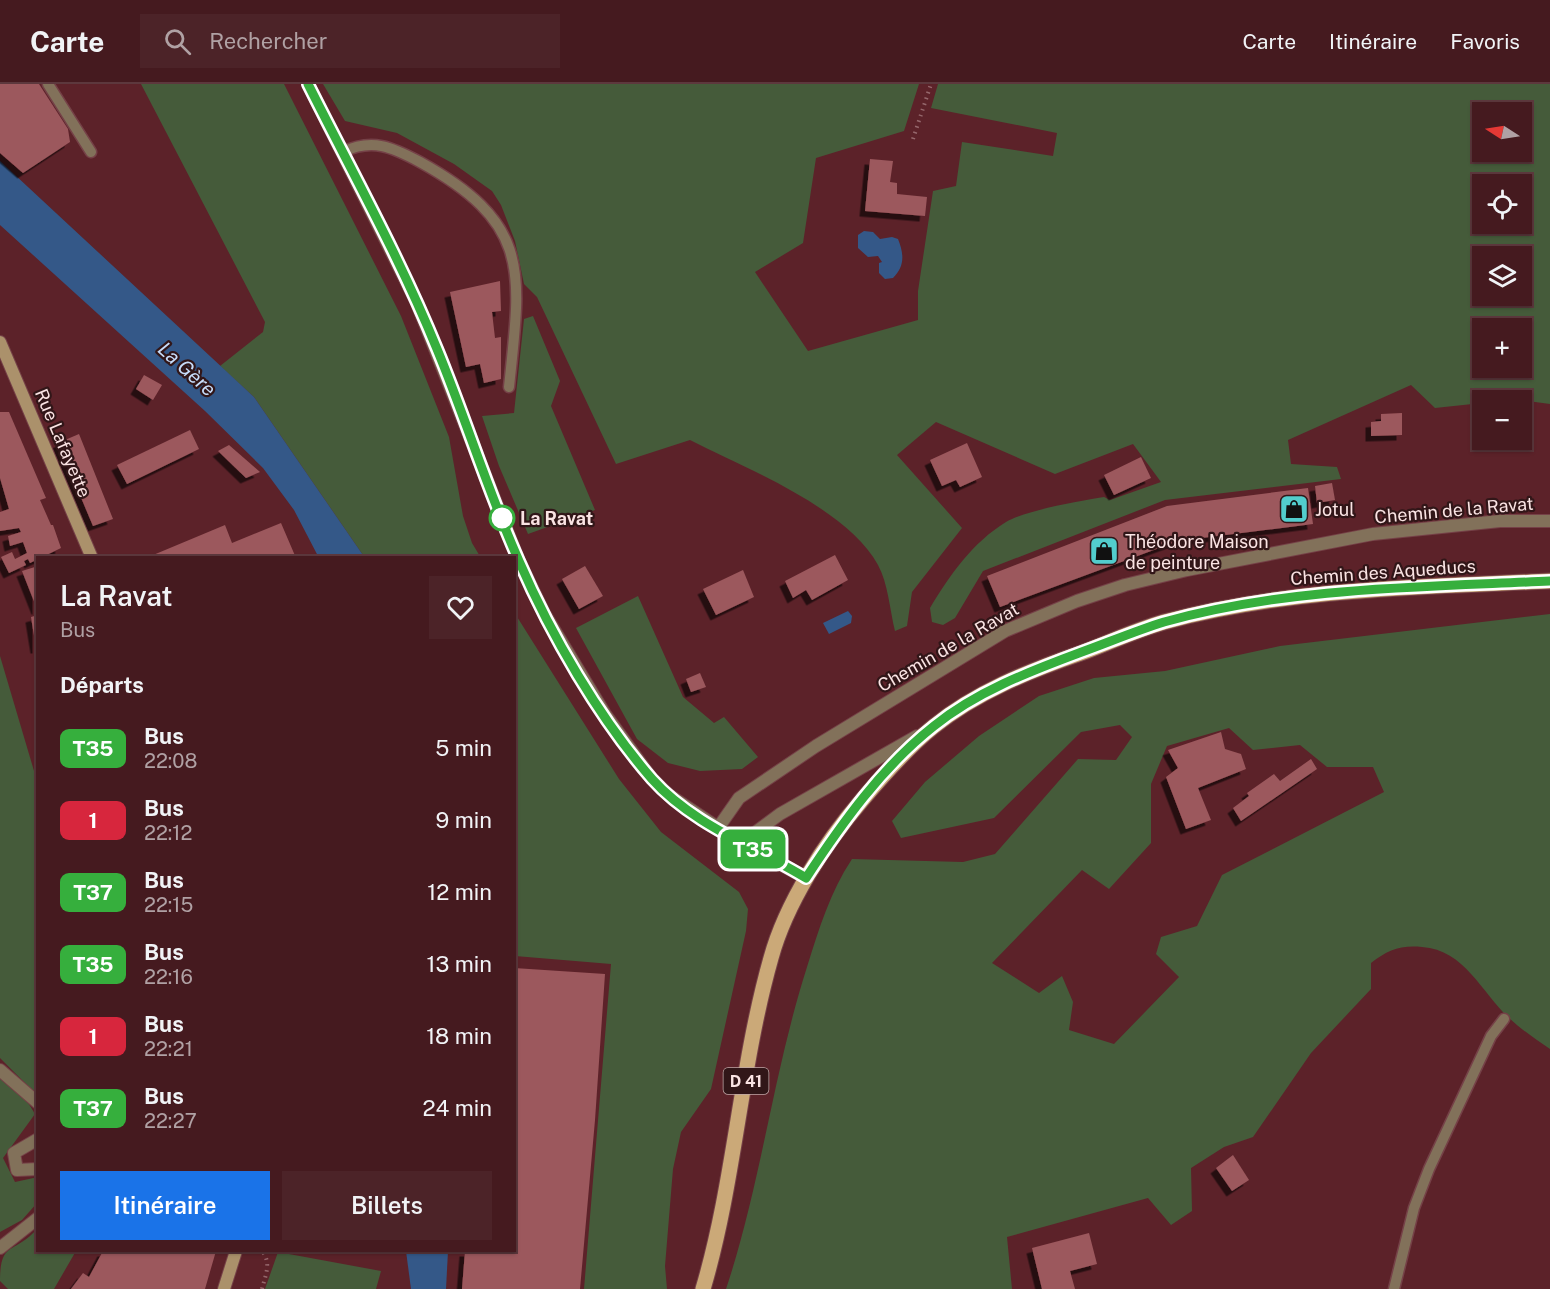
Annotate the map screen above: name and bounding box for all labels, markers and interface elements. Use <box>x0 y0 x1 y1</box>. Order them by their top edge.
search box <box>140 14 560 68</box>
text: Carte <box>30 25 104 58</box>
icon: search <box>161 25 194 58</box>
text: Rechercher <box>209 28 327 54</box>
text: Carte <box>1242 29 1296 54</box>
text: Itinéraire <box>1329 29 1417 54</box>
text: Favoris <box>1450 29 1520 54</box>
north arrow <box>1472 102 1532 162</box>
map controls <box>1472 102 1532 450</box>
button: locate <box>1472 174 1532 234</box>
button: layers <box>1472 246 1532 306</box>
button: + <box>1472 318 1532 378</box>
water label: La Gère <box>153 337 221 401</box>
street label: Rue Lafayette <box>31 386 95 500</box>
button: − <box>1472 390 1532 450</box>
shop icon: Jotul <box>1278 493 1310 525</box>
street label: Chemin de la Ravat <box>1374 493 1534 527</box>
place label: Jotul <box>1315 499 1355 520</box>
marker: La Ravat <box>489 505 515 531</box>
place label: La Ravat <box>520 508 593 529</box>
place label: Théodore Maison de peinture <box>1125 531 1269 573</box>
shop icon: Théodore Maison de peinture <box>1088 535 1120 567</box>
street label: Chemin des Aqueducs <box>1290 555 1476 589</box>
button: heart <box>429 576 492 639</box>
text: La Ravat <box>60 579 173 612</box>
street label: Chemin de la Ravat <box>874 598 1022 696</box>
text: Bus <box>60 618 95 642</box>
text: Départs <box>60 672 144 698</box>
text: Bus <box>144 723 184 749</box>
text: 5 min <box>435 735 492 761</box>
text: T35 <box>72 736 114 761</box>
text: 22:08 <box>144 749 197 773</box>
text: Bus <box>144 795 184 821</box>
text: 9 min <box>436 807 492 833</box>
text: 1 <box>89 808 98 833</box>
text: 22:12 <box>144 821 192 845</box>
line badge: T35 <box>718 830 788 868</box>
text: T35 <box>732 837 774 862</box>
text: Bus <box>144 867 184 893</box>
text: 12 min <box>427 879 492 905</box>
text: T37 <box>73 880 113 905</box>
text: 22:15 <box>144 893 193 917</box>
text: Bus <box>144 939 184 965</box>
text: 13 min <box>427 951 492 977</box>
text: T35 <box>72 952 114 977</box>
text: 22:16 <box>144 965 193 989</box>
text: Bus <box>144 1011 184 1037</box>
text: 18 min <box>426 1023 492 1049</box>
text: 1 <box>89 1024 98 1049</box>
text: 22:21 <box>144 1037 193 1061</box>
road number: D 41 <box>724 1068 768 1094</box>
text: Bus <box>144 1083 184 1109</box>
text: 24 min <box>422 1095 492 1121</box>
text: T37 <box>73 1096 113 1121</box>
text: 22:27 <box>144 1109 197 1133</box>
button: Itinéraire <box>60 1171 270 1240</box>
button: Billets <box>282 1171 492 1240</box>

